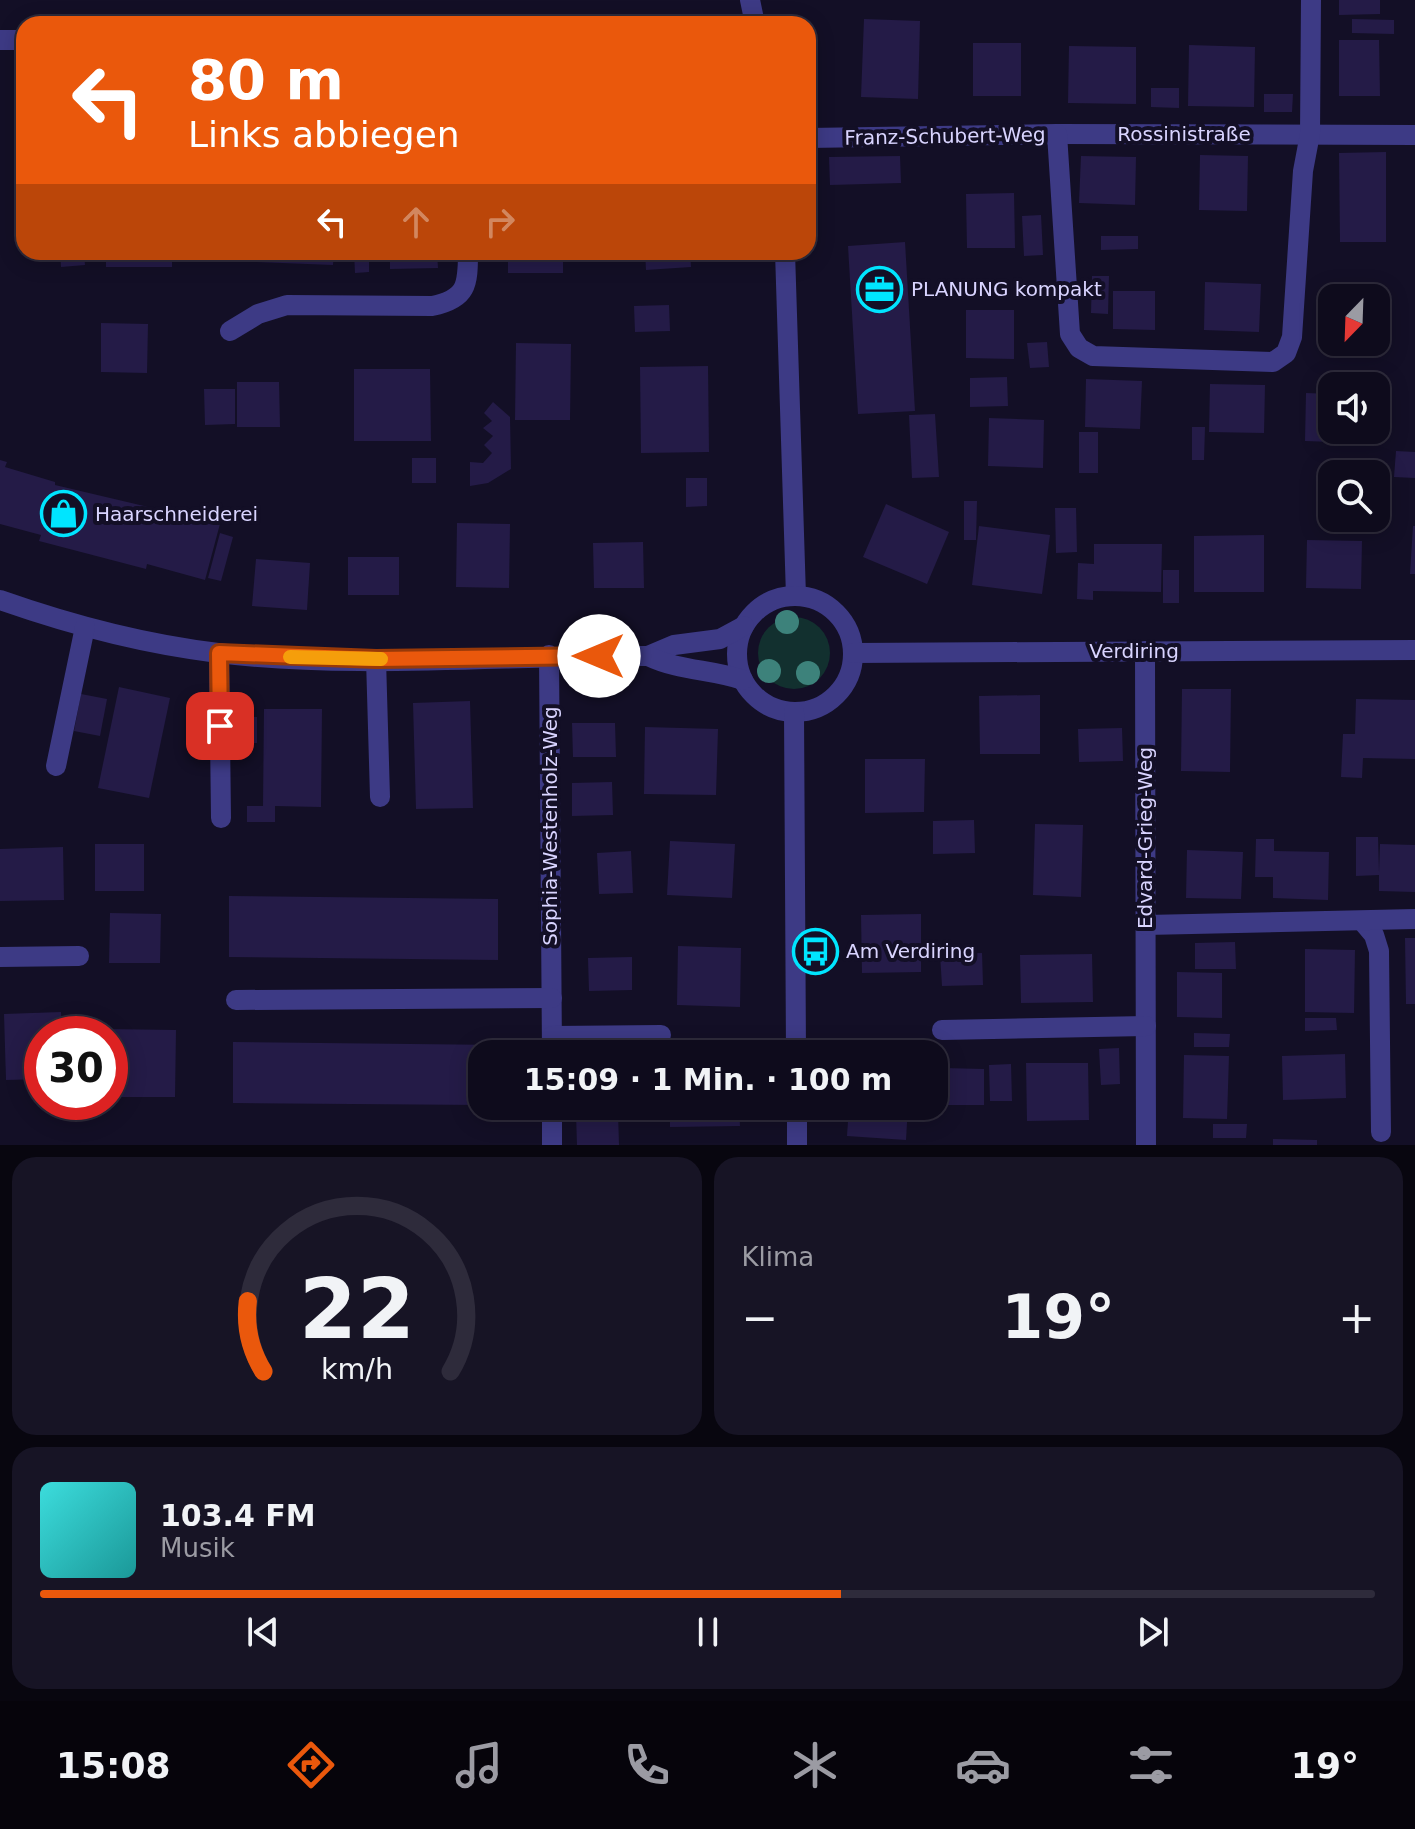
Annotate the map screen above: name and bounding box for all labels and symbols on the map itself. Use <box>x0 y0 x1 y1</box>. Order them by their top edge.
street label: Franz-Schubert-Weg <box>844 122 1046 150</box>
street label: Rossinistraße <box>1117 122 1251 146</box>
office icon: PLANUNG kompakt <box>856 265 904 313</box>
place label: PLANUNG kompakt <box>911 277 1102 301</box>
north arrow <box>1318 284 1390 356</box>
shop icon: Haarschneiderei <box>40 490 88 538</box>
place label: Haarschneiderei <box>95 502 258 526</box>
position arrow <box>557 614 641 698</box>
street label: Verdiring <box>1089 639 1179 663</box>
pin <box>186 692 254 760</box>
street label: Sophia-Westenholz-Weg <box>538 706 562 946</box>
street label: Edvard-Grieg-Weg <box>1133 747 1157 929</box>
bus stop icon: Am Verdiring <box>791 927 839 975</box>
place label: Am Verdiring <box>846 939 975 963</box>
speed limit sign: 30 <box>24 1016 128 1120</box>

